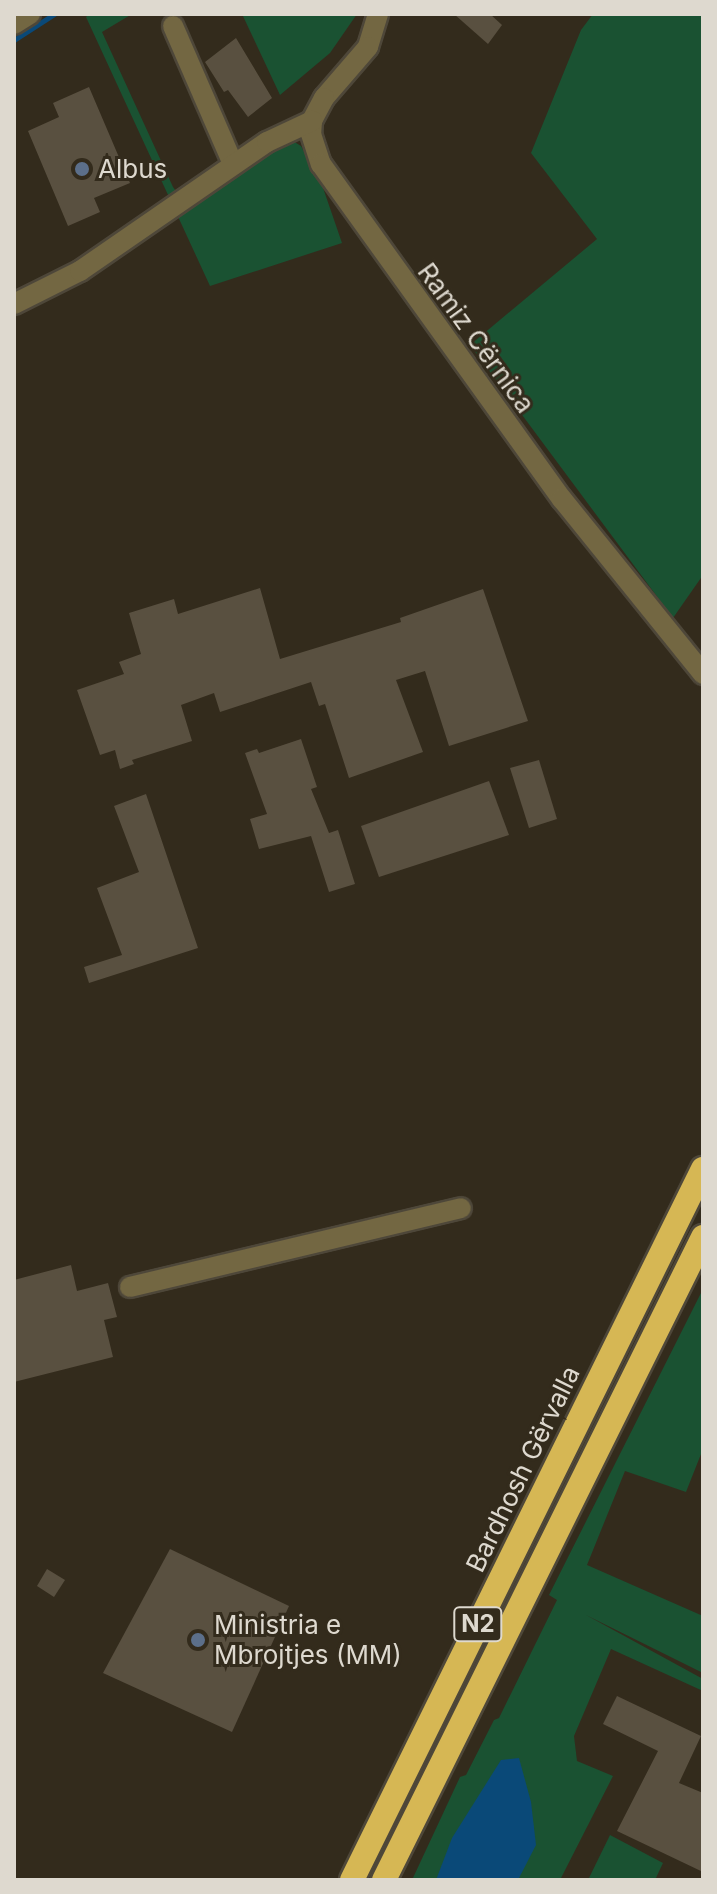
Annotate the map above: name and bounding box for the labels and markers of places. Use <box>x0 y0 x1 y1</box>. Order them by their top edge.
place label: Albus <box>98 153 167 185</box>
marker: Albus <box>73 160 91 178</box>
place label: Ministria e Mbrojtjes (MM) <box>214 1609 402 1670</box>
marker: Ministria e Mbrojtjes (MM) <box>189 1631 207 1649</box>

